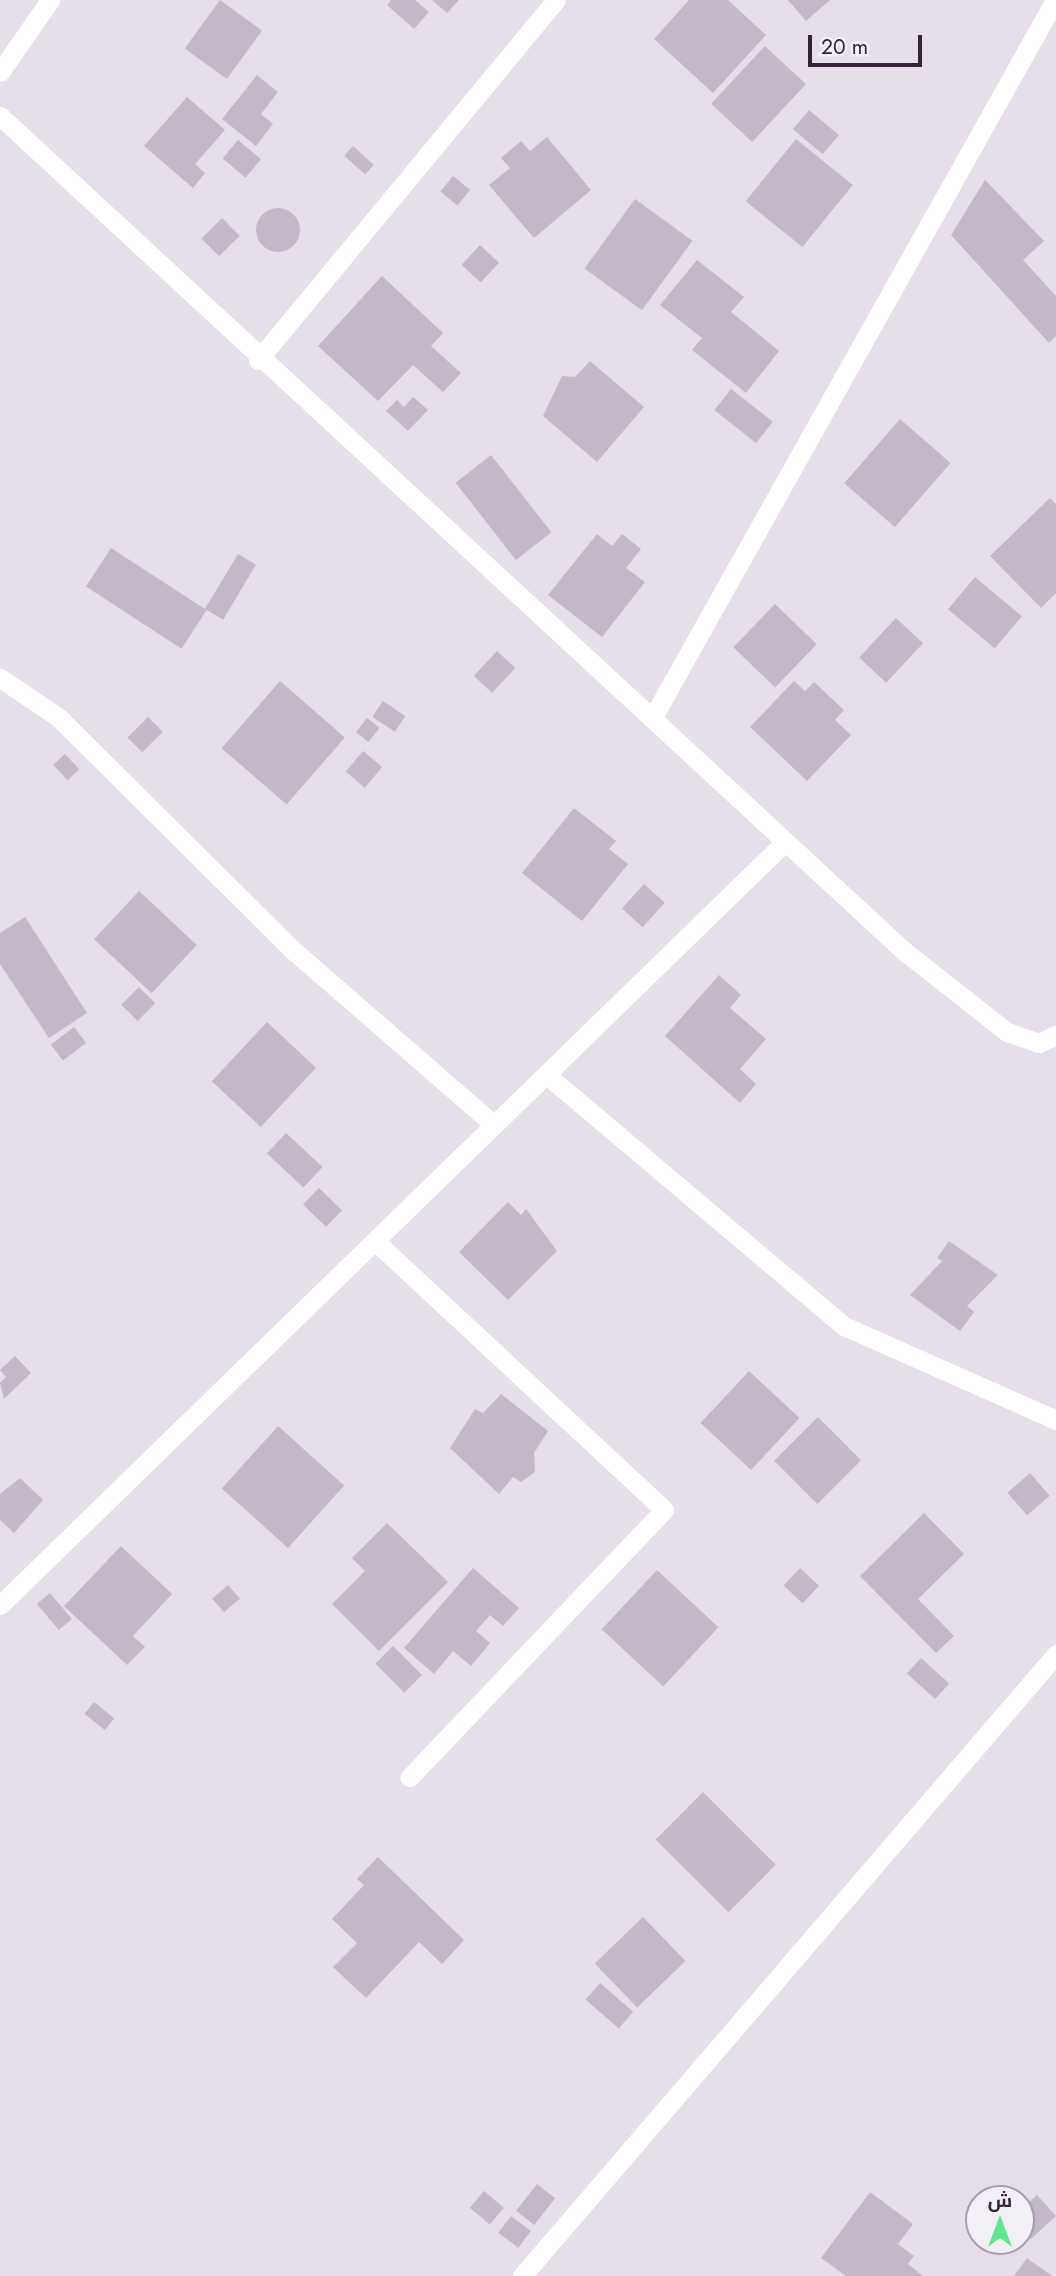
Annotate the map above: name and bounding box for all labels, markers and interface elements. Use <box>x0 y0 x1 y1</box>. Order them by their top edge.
scale bar <box>811 21 925 65</box>
text: 20 m <box>821 32 868 62</box>
north arrow <box>965 2185 1035 2255</box>
text: ش <box>988 2187 1012 2214</box>

